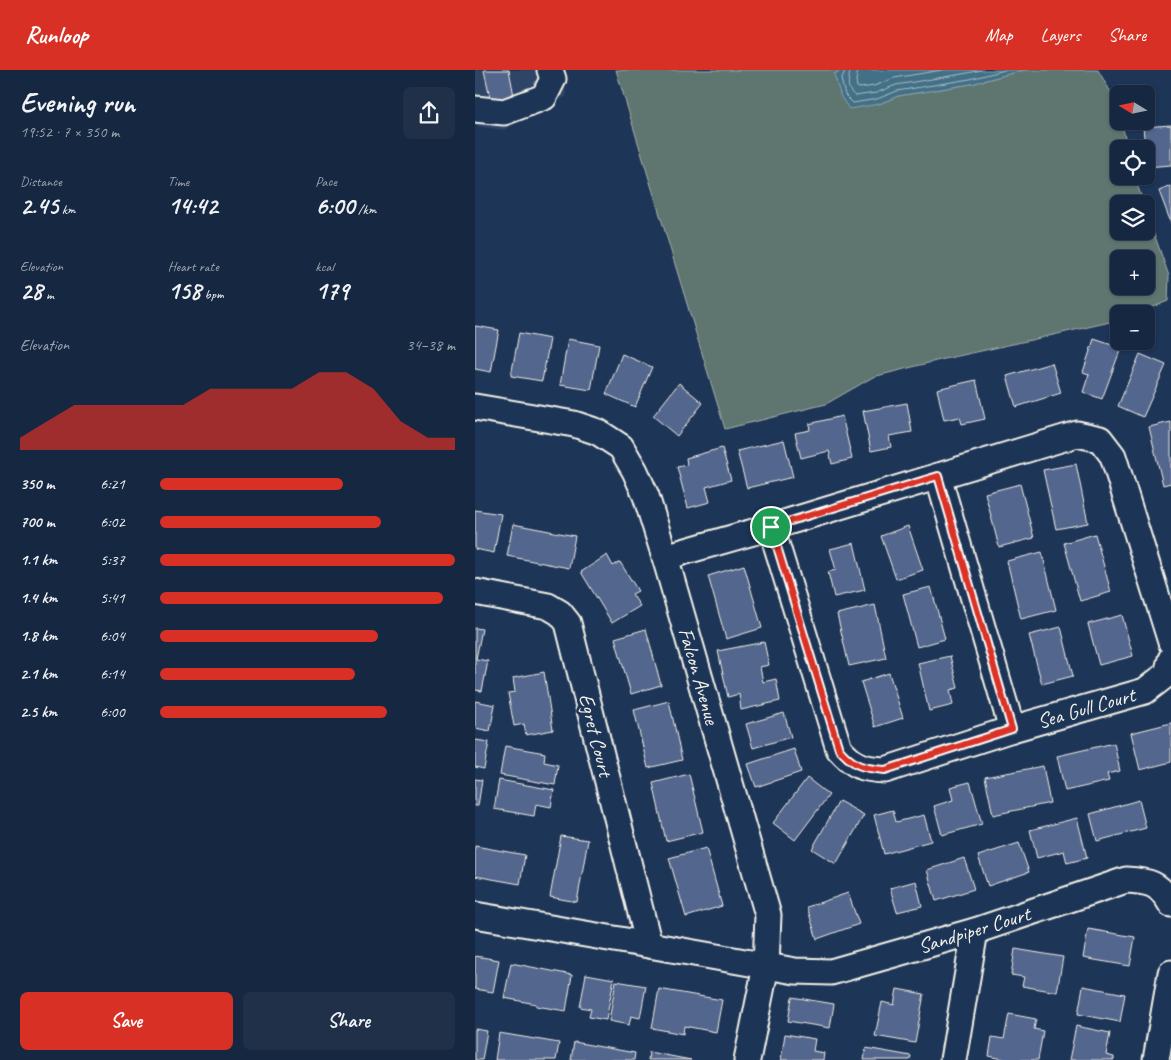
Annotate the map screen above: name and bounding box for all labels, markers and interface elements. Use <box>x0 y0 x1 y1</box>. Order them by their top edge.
text: Runloop <box>25 20 88 50</box>
text: Map <box>985 24 1013 46</box>
text: Layers <box>1041 24 1080 46</box>
text: Share <box>1108 24 1146 46</box>
text: Evening run <box>20 85 135 120</box>
north arrow <box>1110 85 1155 130</box>
map controls <box>1110 85 1155 350</box>
button: share <box>403 87 455 139</box>
text: 19:52 · 7 × 350 m <box>20 122 119 142</box>
button: locate <box>1110 140 1155 185</box>
text: Distance <box>20 173 62 190</box>
text: Time <box>168 173 189 190</box>
text: Pace <box>315 173 337 190</box>
text: 2.45 <box>20 190 58 222</box>
text: 14:42 <box>168 190 218 222</box>
text: 6:00 <box>315 190 355 222</box>
button: layers <box>1110 195 1155 240</box>
text: km <box>58 201 75 218</box>
text: /km <box>355 201 376 218</box>
button: + <box>1110 250 1155 295</box>
text: Elevation <box>20 258 63 275</box>
text: Heart rate <box>168 258 219 275</box>
text: kcal <box>315 258 334 275</box>
text: 28 <box>20 275 43 307</box>
text: 158 <box>168 275 201 307</box>
text: 179 <box>315 275 349 307</box>
text: m <box>43 286 54 303</box>
text: bpm <box>201 286 224 303</box>
button: − <box>1110 305 1155 350</box>
text: Elevation <box>20 335 69 355</box>
text: 34–38 m <box>406 335 455 355</box>
text: 350 m <box>20 474 54 494</box>
text: 6:21 <box>100 474 125 494</box>
pin <box>750 506 792 548</box>
text: 700 m <box>20 512 55 532</box>
text: 6:02 <box>100 512 125 532</box>
icon: arrive <box>757 513 785 541</box>
text: 1.1 km <box>20 550 57 570</box>
text: 5:37 <box>100 550 125 570</box>
text: 1.4 km <box>20 588 57 608</box>
text: 5:41 <box>100 588 125 608</box>
street label: Falcon Avenue <box>673 625 725 728</box>
text: 1.8 km <box>20 626 57 646</box>
text: 6:04 <box>100 626 125 646</box>
text: 2.1 km <box>20 664 57 684</box>
text: 6:14 <box>100 664 125 684</box>
street label: Sea Gull Court <box>1034 681 1140 734</box>
street label: Egret Court <box>573 691 619 781</box>
text: 2.5 km <box>20 702 57 722</box>
text: 6:00 <box>100 702 125 722</box>
street label: Sandpiper Court <box>915 900 1035 959</box>
button: Save <box>20 992 233 1050</box>
button: Share <box>243 992 455 1050</box>

